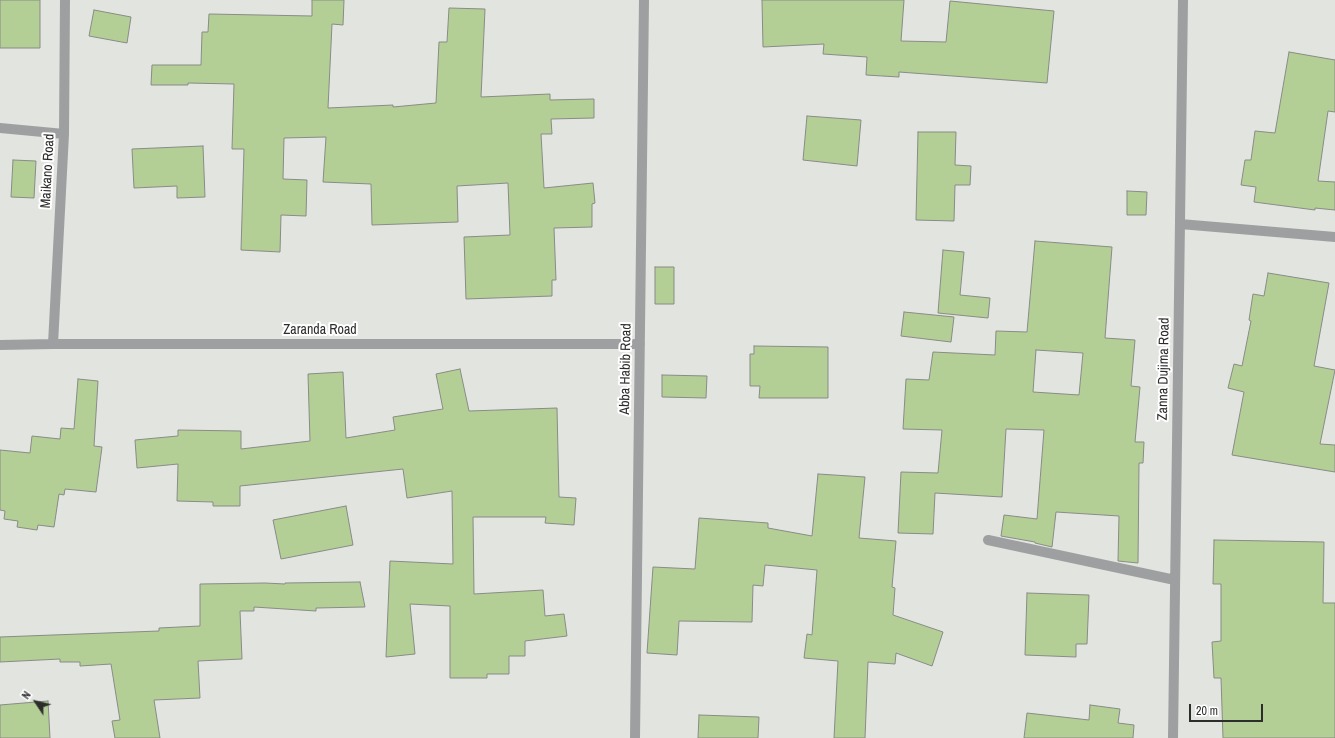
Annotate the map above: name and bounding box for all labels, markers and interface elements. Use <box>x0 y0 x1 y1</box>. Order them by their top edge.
street label: Maikano Road <box>38 133 58 209</box>
street label: Zanna Dujima Road <box>1155 317 1173 421</box>
street label: Zaranda Road <box>283 322 357 338</box>
street label: Abba Habib Road <box>617 323 635 415</box>
north arrow <box>16 682 56 722</box>
text: N <box>19 688 34 702</box>
scale bar <box>1191 696 1265 722</box>
text: 20 m <box>1196 703 1218 719</box>

